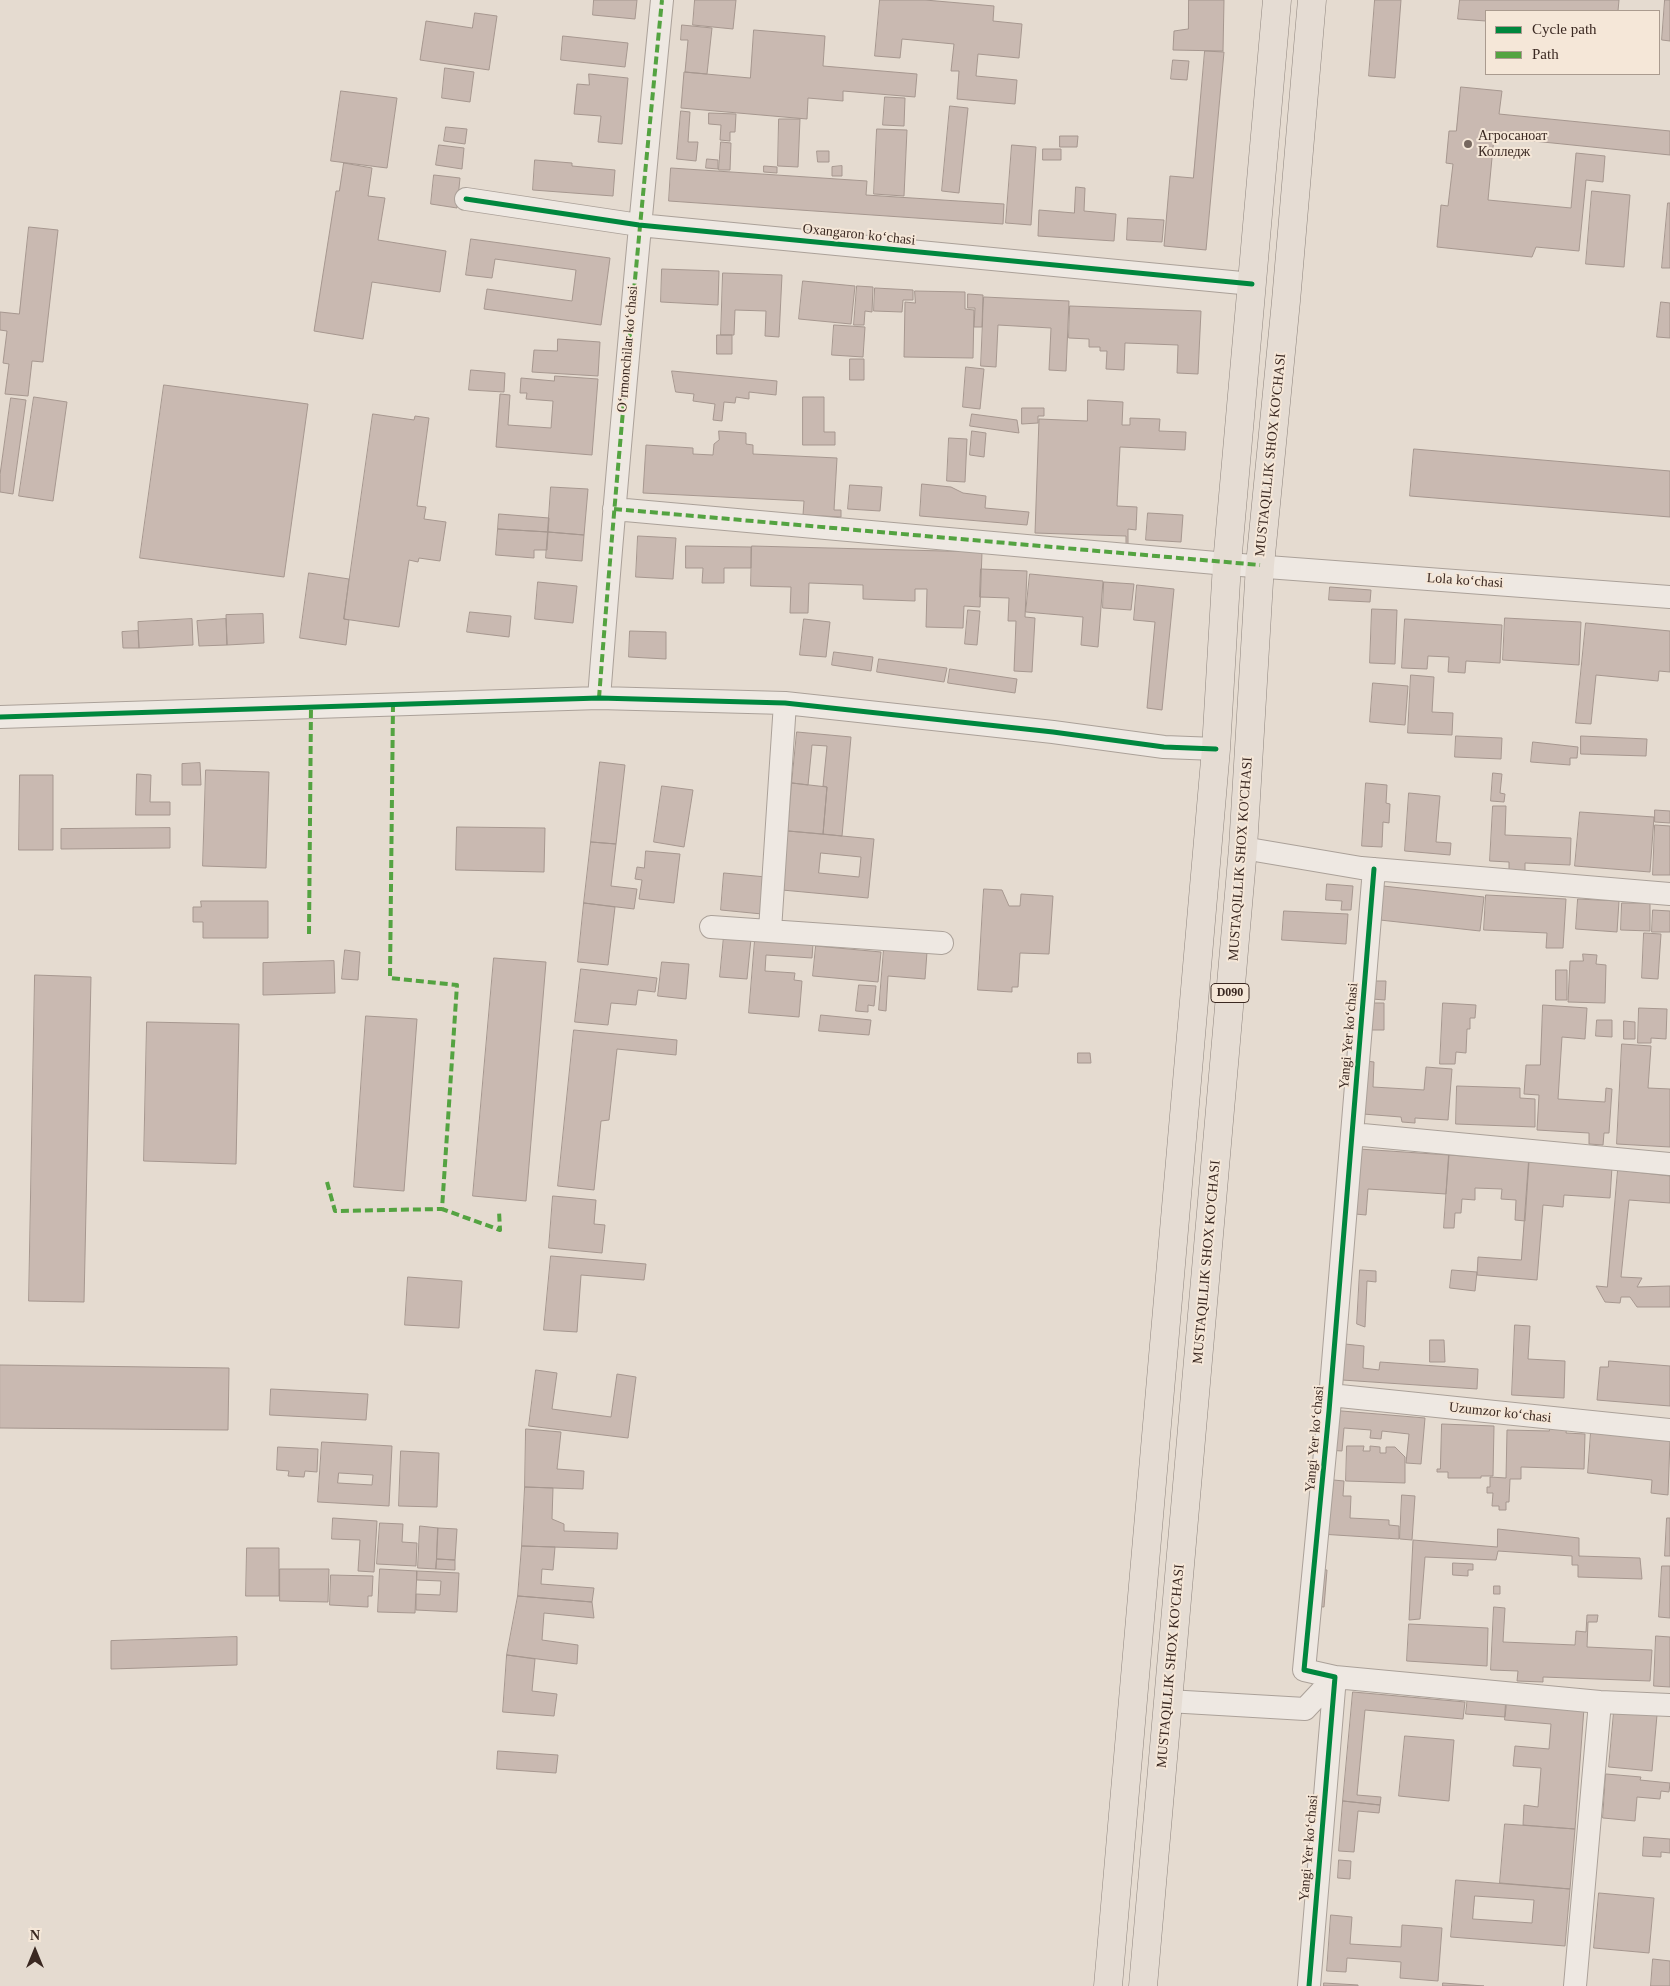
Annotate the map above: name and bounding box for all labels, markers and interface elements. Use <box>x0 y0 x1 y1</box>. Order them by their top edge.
legend <box>1485 10 1660 75</box>
text: Cycle path <box>1532 21 1597 37</box>
text: Path <box>1532 46 1559 62</box>
place label: Агросаноат Колледж <box>1478 128 1547 160</box>
marker: Агросаноат Колледж <box>1462 138 1474 150</box>
street label: Oxangaron koʻchasi <box>802 221 916 249</box>
street label: Oʻrmonchilar koʻchasi <box>614 285 642 413</box>
street label: MUSTAQILLIK SHOX KO'CHASI <box>1252 352 1290 558</box>
street label: Lola koʻchasi <box>1426 570 1504 592</box>
street label: MUSTAQILLIK SHOX KO'CHASI <box>1225 756 1257 962</box>
street label: Yangi Yer koʻchasi <box>1336 982 1362 1090</box>
road number: D090 <box>1211 984 1249 1002</box>
street label: MUSTAQILLIK SHOX KO'CHASI <box>1190 1159 1224 1365</box>
street label: Yangi Yer koʻchasi <box>1302 1385 1328 1493</box>
street label: Uzumzor koʻchasi <box>1448 1399 1552 1427</box>
street label: MUSTAQILLIK SHOX KO'CHASI <box>1154 1563 1188 1769</box>
street label: Yangi Yer koʻchasi <box>1296 1794 1322 1902</box>
north arrow <box>10 1926 60 1976</box>
text: N <box>30 1928 40 1943</box>

